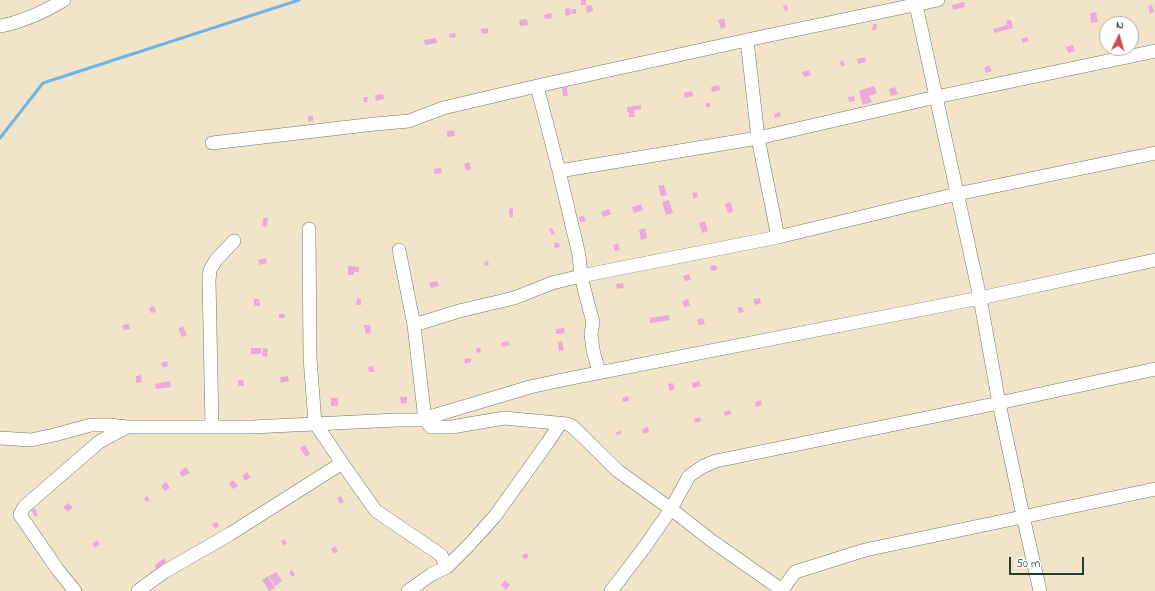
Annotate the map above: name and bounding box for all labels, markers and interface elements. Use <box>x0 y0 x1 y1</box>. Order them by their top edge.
north arrow <box>1099 16 1139 56</box>
text: N <box>1116 17 1124 33</box>
scale bar <box>1011 549 1086 575</box>
text: 50 m <box>1016 555 1040 573</box>

